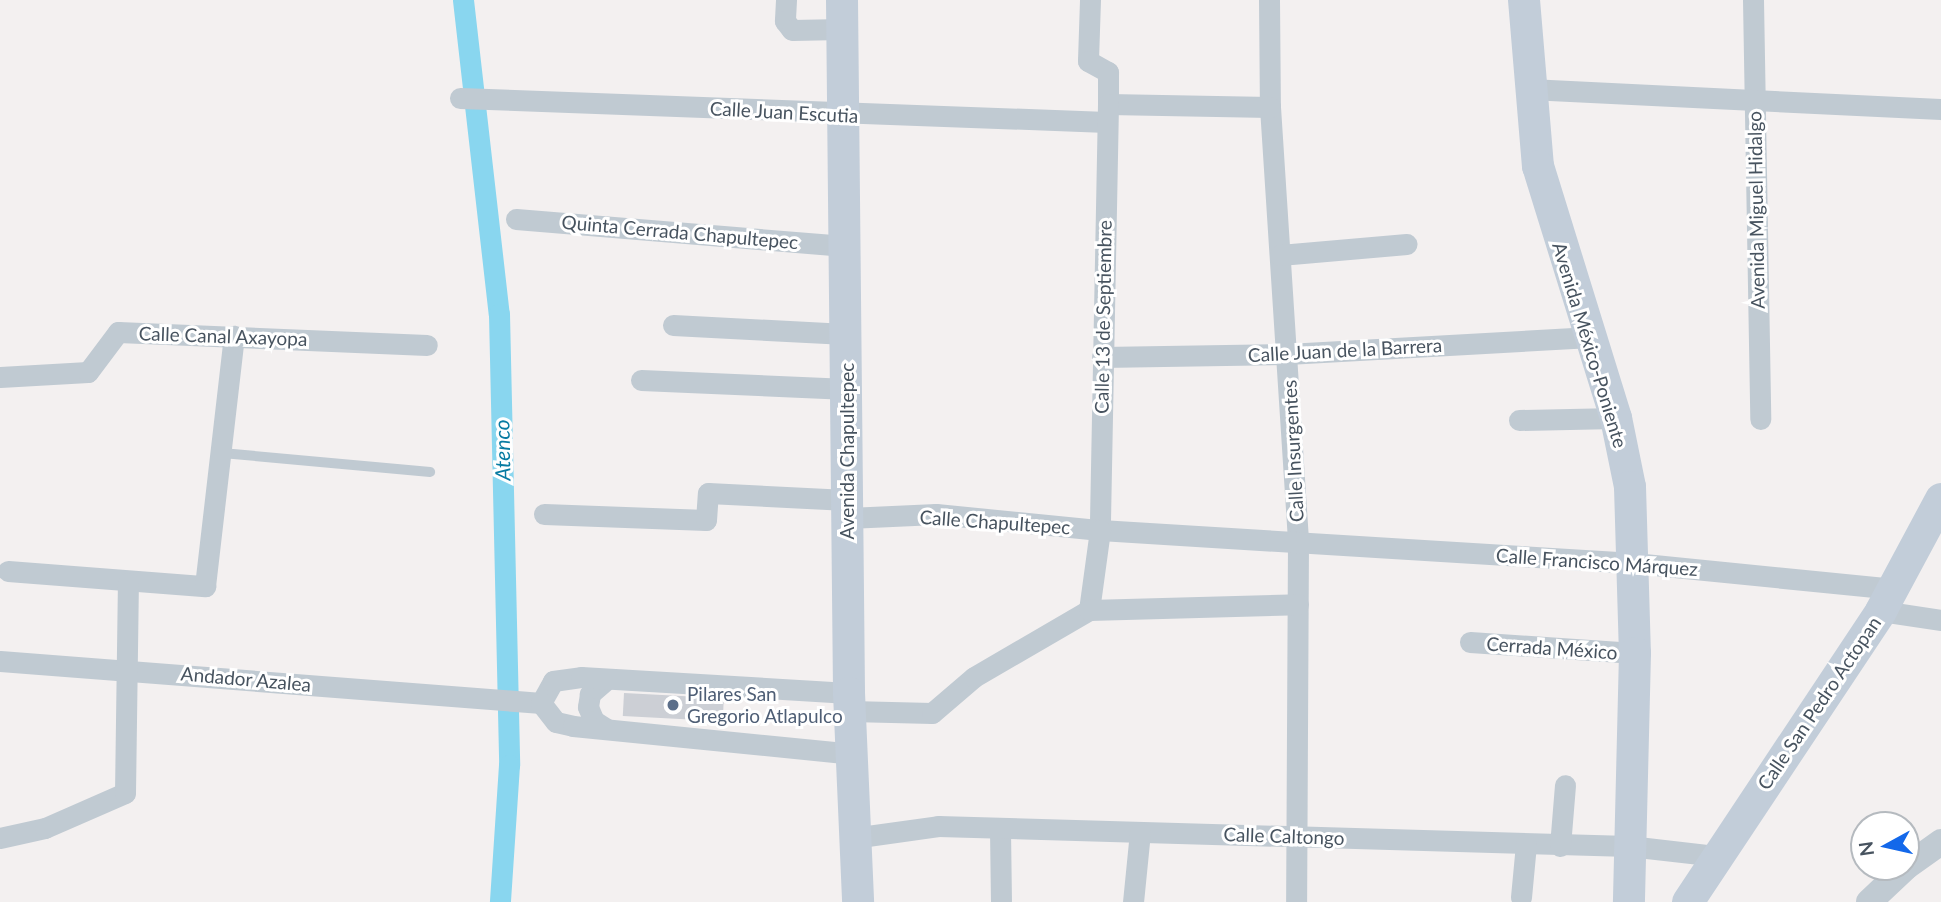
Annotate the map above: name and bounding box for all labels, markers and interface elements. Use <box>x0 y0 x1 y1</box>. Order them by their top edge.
street label: Calle Juan Escutia <box>709 97 859 127</box>
street label: Avenida Miguel Hidalgo <box>1743 111 1769 309</box>
street label: Quinta Cerrada Chapultepec <box>561 210 799 254</box>
street label: Calle 13 de Septiembre <box>1090 220 1116 414</box>
street label: Avenida México-Poniente <box>1548 239 1632 451</box>
street label: Calle Canal Axayopa <box>138 322 308 350</box>
street label: Calle Juan de la Barrera <box>1247 334 1443 366</box>
street label: Avenida Chapultepec <box>836 363 858 539</box>
street label: Calle Insurgentes <box>1278 379 1308 523</box>
water label: Atenco <box>489 419 515 481</box>
street label: Calle Chapultepec <box>919 505 1071 539</box>
street label: Calle Francisco Márquez <box>1495 544 1699 580</box>
street label: Calle San Pedro Actopan <box>1752 612 1886 794</box>
street label: Cerrada México <box>1486 632 1618 664</box>
street label: Andador Azalea <box>179 662 313 696</box>
place label: Pilares San Gregorio Atlapulco <box>687 683 843 727</box>
marker: Pilares San Gregorio Atlapulco <box>665 697 681 713</box>
north arrow <box>1850 811 1920 881</box>
street label: Calle Caltongo <box>1223 822 1345 850</box>
text: N <box>1853 840 1878 858</box>

